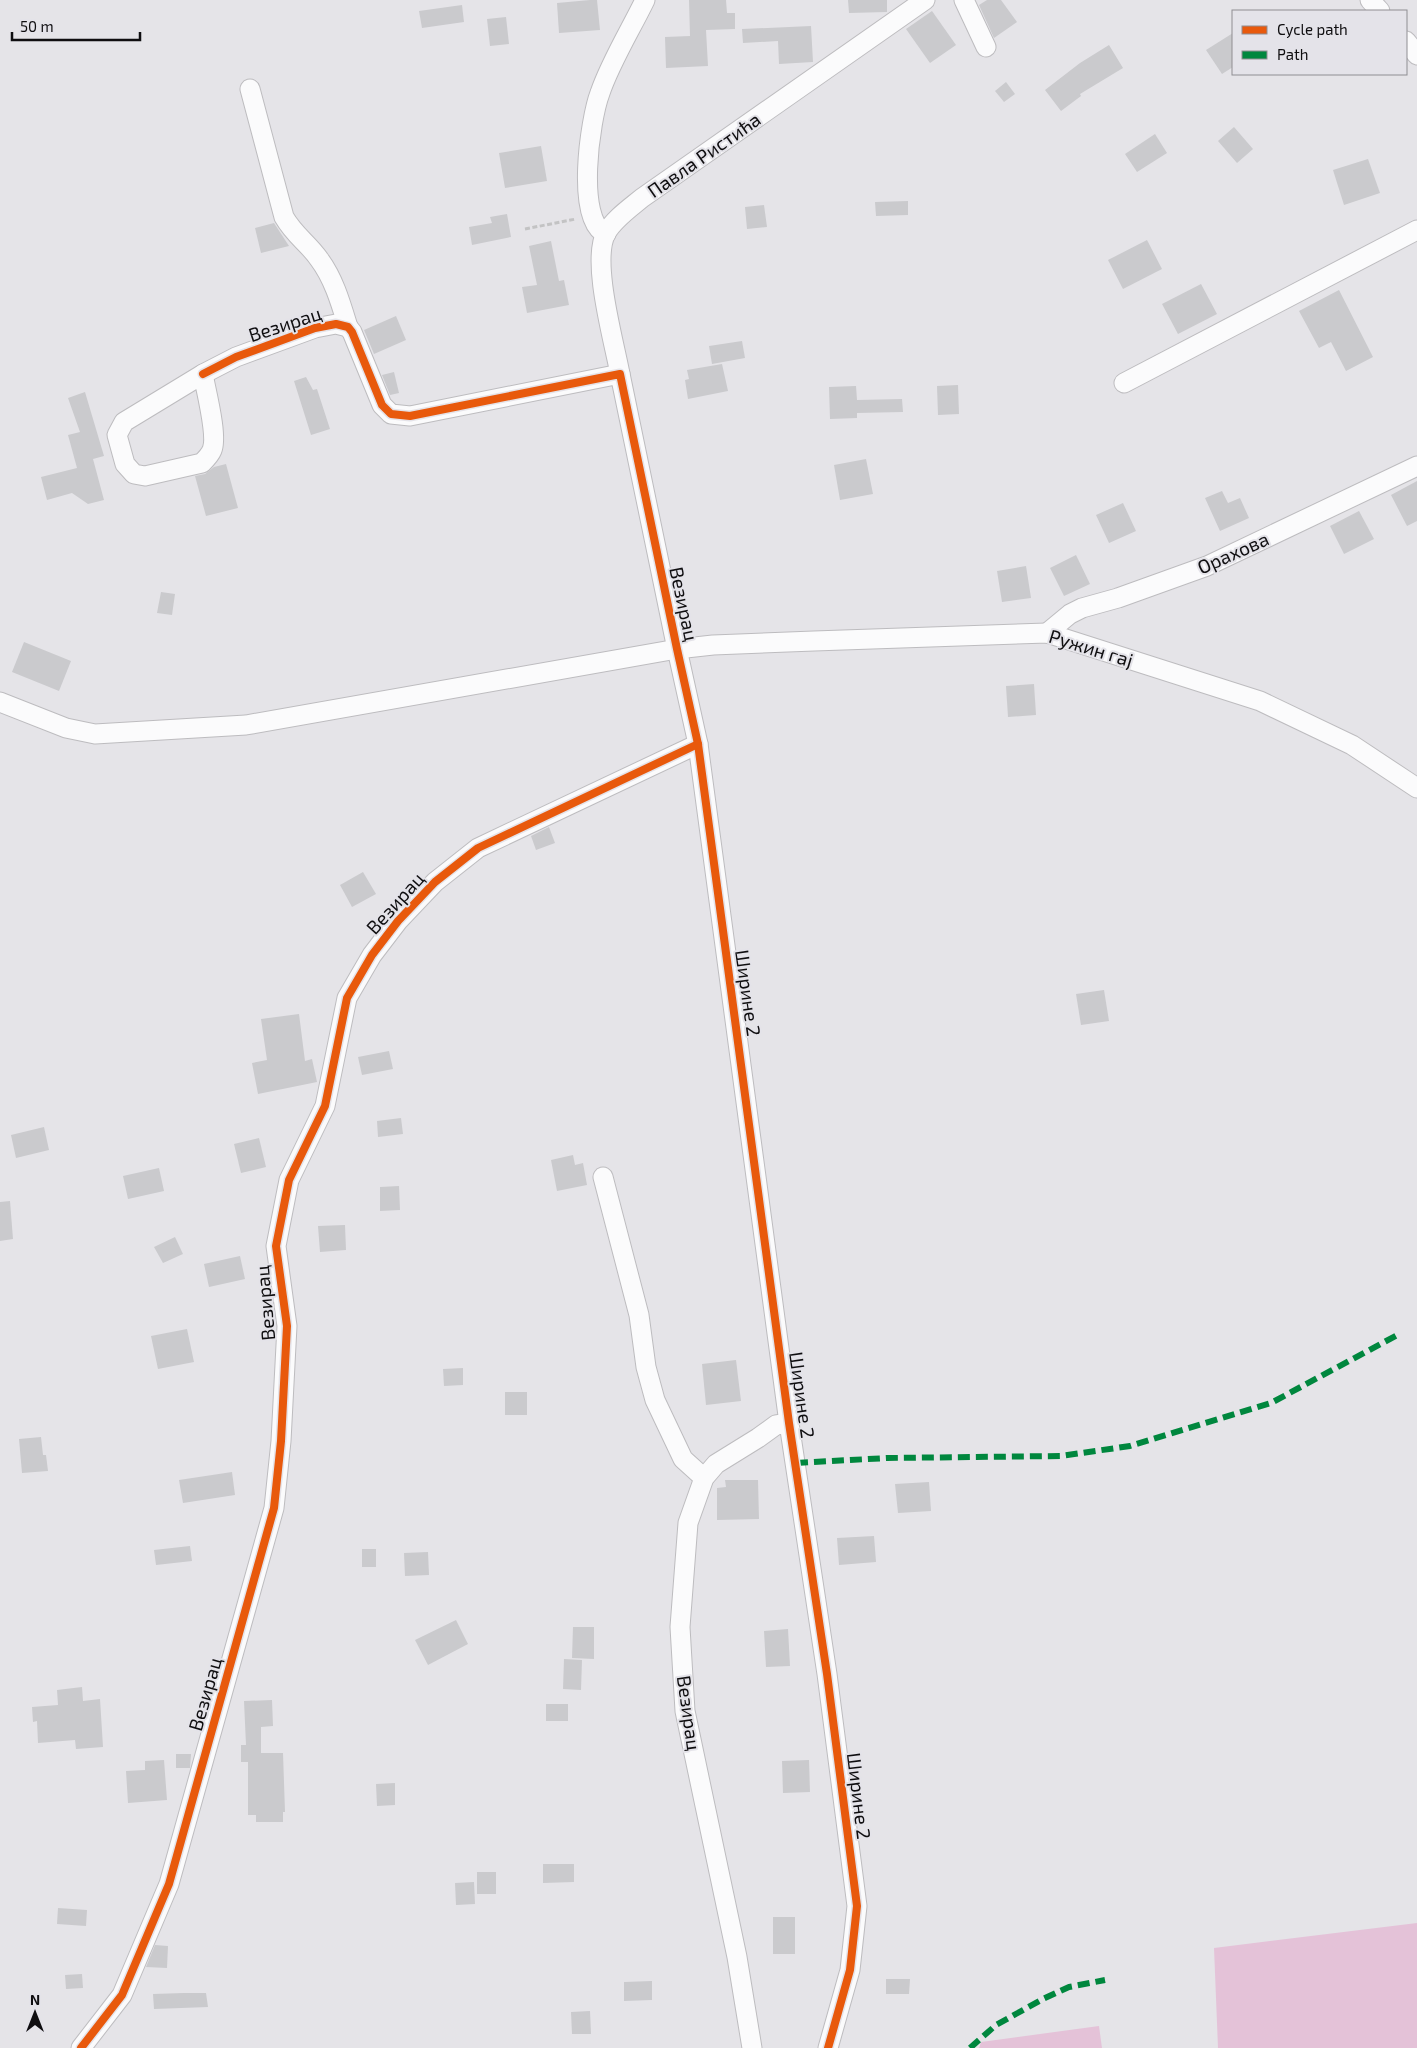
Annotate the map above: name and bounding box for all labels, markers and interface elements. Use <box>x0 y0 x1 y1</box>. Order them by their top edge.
scale bar <box>12 10 140 42</box>
legend <box>1232 10 1407 75</box>
text: 50 m <box>20 17 54 35</box>
text: Cycle path <box>1277 20 1348 38</box>
text: Path <box>1277 45 1308 63</box>
street label: Павла Ристића <box>643 107 765 202</box>
street label: Везирац <box>245 301 324 346</box>
street label: Орахова <box>1193 527 1272 579</box>
street label: Везирац <box>665 565 704 643</box>
street label: Ружин гај <box>1046 624 1136 672</box>
street label: Везирац <box>361 867 428 938</box>
street label: Ширине 2 <box>731 948 766 1038</box>
street label: Везирац <box>250 1264 279 1342</box>
street label: Ширине 2 <box>785 1350 820 1440</box>
street label: Везирац <box>183 1654 226 1733</box>
street label: Везирац <box>673 1674 706 1752</box>
street label: Ширине 2 <box>843 1751 876 1841</box>
north arrow <box>10 1988 60 2038</box>
text: N <box>30 1991 40 2008</box>

